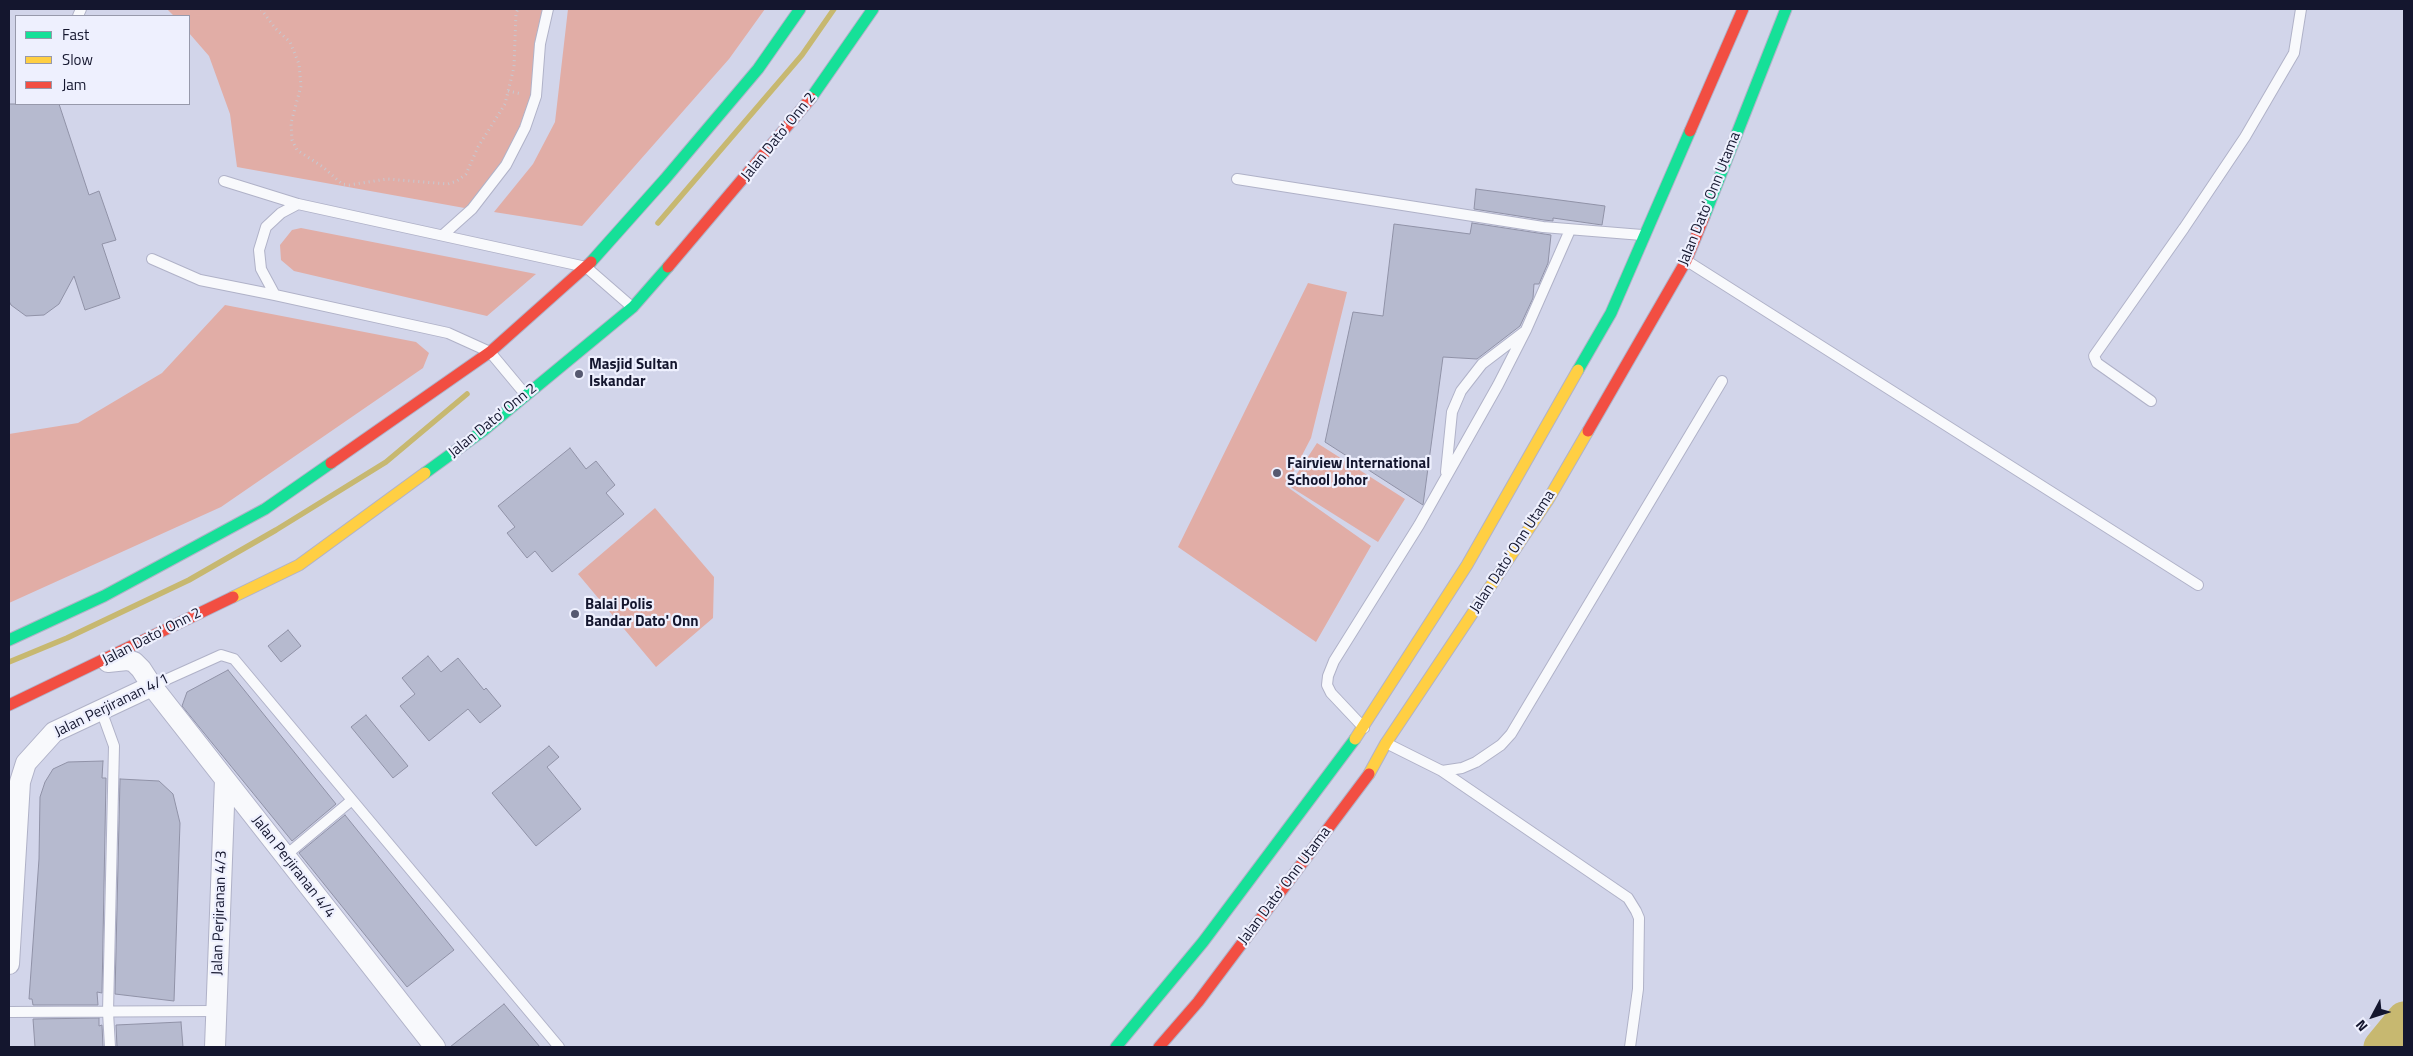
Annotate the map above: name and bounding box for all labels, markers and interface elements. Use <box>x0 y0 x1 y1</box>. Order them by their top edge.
legend <box>15 15 190 105</box>
text: Fast <box>62 23 89 46</box>
text: Slow <box>62 48 93 71</box>
text: Jam <box>62 73 86 96</box>
street label: Jalan Dato' Onn 2 <box>738 89 820 185</box>
street label: Jalan Dato' Onn Utama <box>1675 130 1745 268</box>
place label: Masjid Sultan Iskandar <box>589 356 678 391</box>
marker: Masjid Sultan Iskandar <box>573 368 585 380</box>
street label: Jalan Dato' Onn 2 <box>445 380 541 462</box>
place label: Fairview International School Johor <box>1287 455 1430 490</box>
marker: Fairview International School Johor <box>1271 467 1283 479</box>
street label: Jalan Dato' Onn Utama <box>1467 487 1559 617</box>
place label: Balai Polis Bandar Dato' Onn <box>585 596 699 631</box>
street label: Jalan Dato' Onn 2 <box>100 604 204 670</box>
marker: Balai Polis Bandar Dato' Onn <box>569 608 581 620</box>
street label: Jalan Perjiranan 4/1 <box>52 671 172 741</box>
street label: Jalan Perjiranan 4/4 <box>247 812 339 922</box>
street label: Jalan Dato' Onn Utama <box>1235 824 1335 948</box>
street label: Jalan Perjiranan 4/3 <box>209 850 231 976</box>
north arrow <box>2348 991 2398 1041</box>
text: N <box>2350 1016 2372 1036</box>

